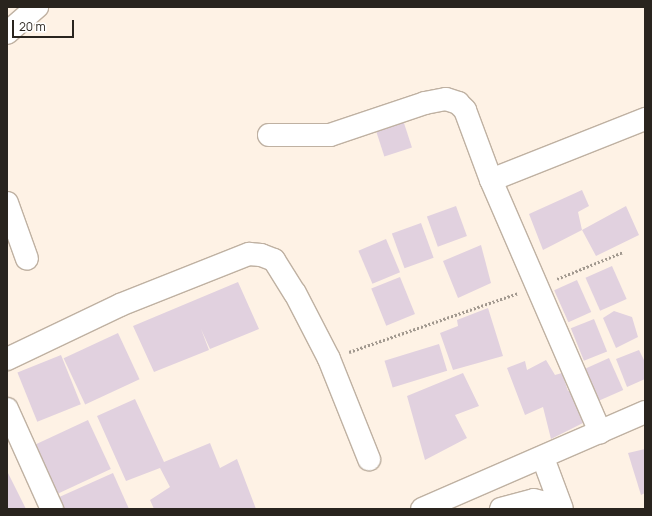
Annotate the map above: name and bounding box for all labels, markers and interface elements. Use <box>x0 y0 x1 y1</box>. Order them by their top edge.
scale bar <box>14 12 76 38</box>
text: 20 m <box>19 18 46 35</box>

